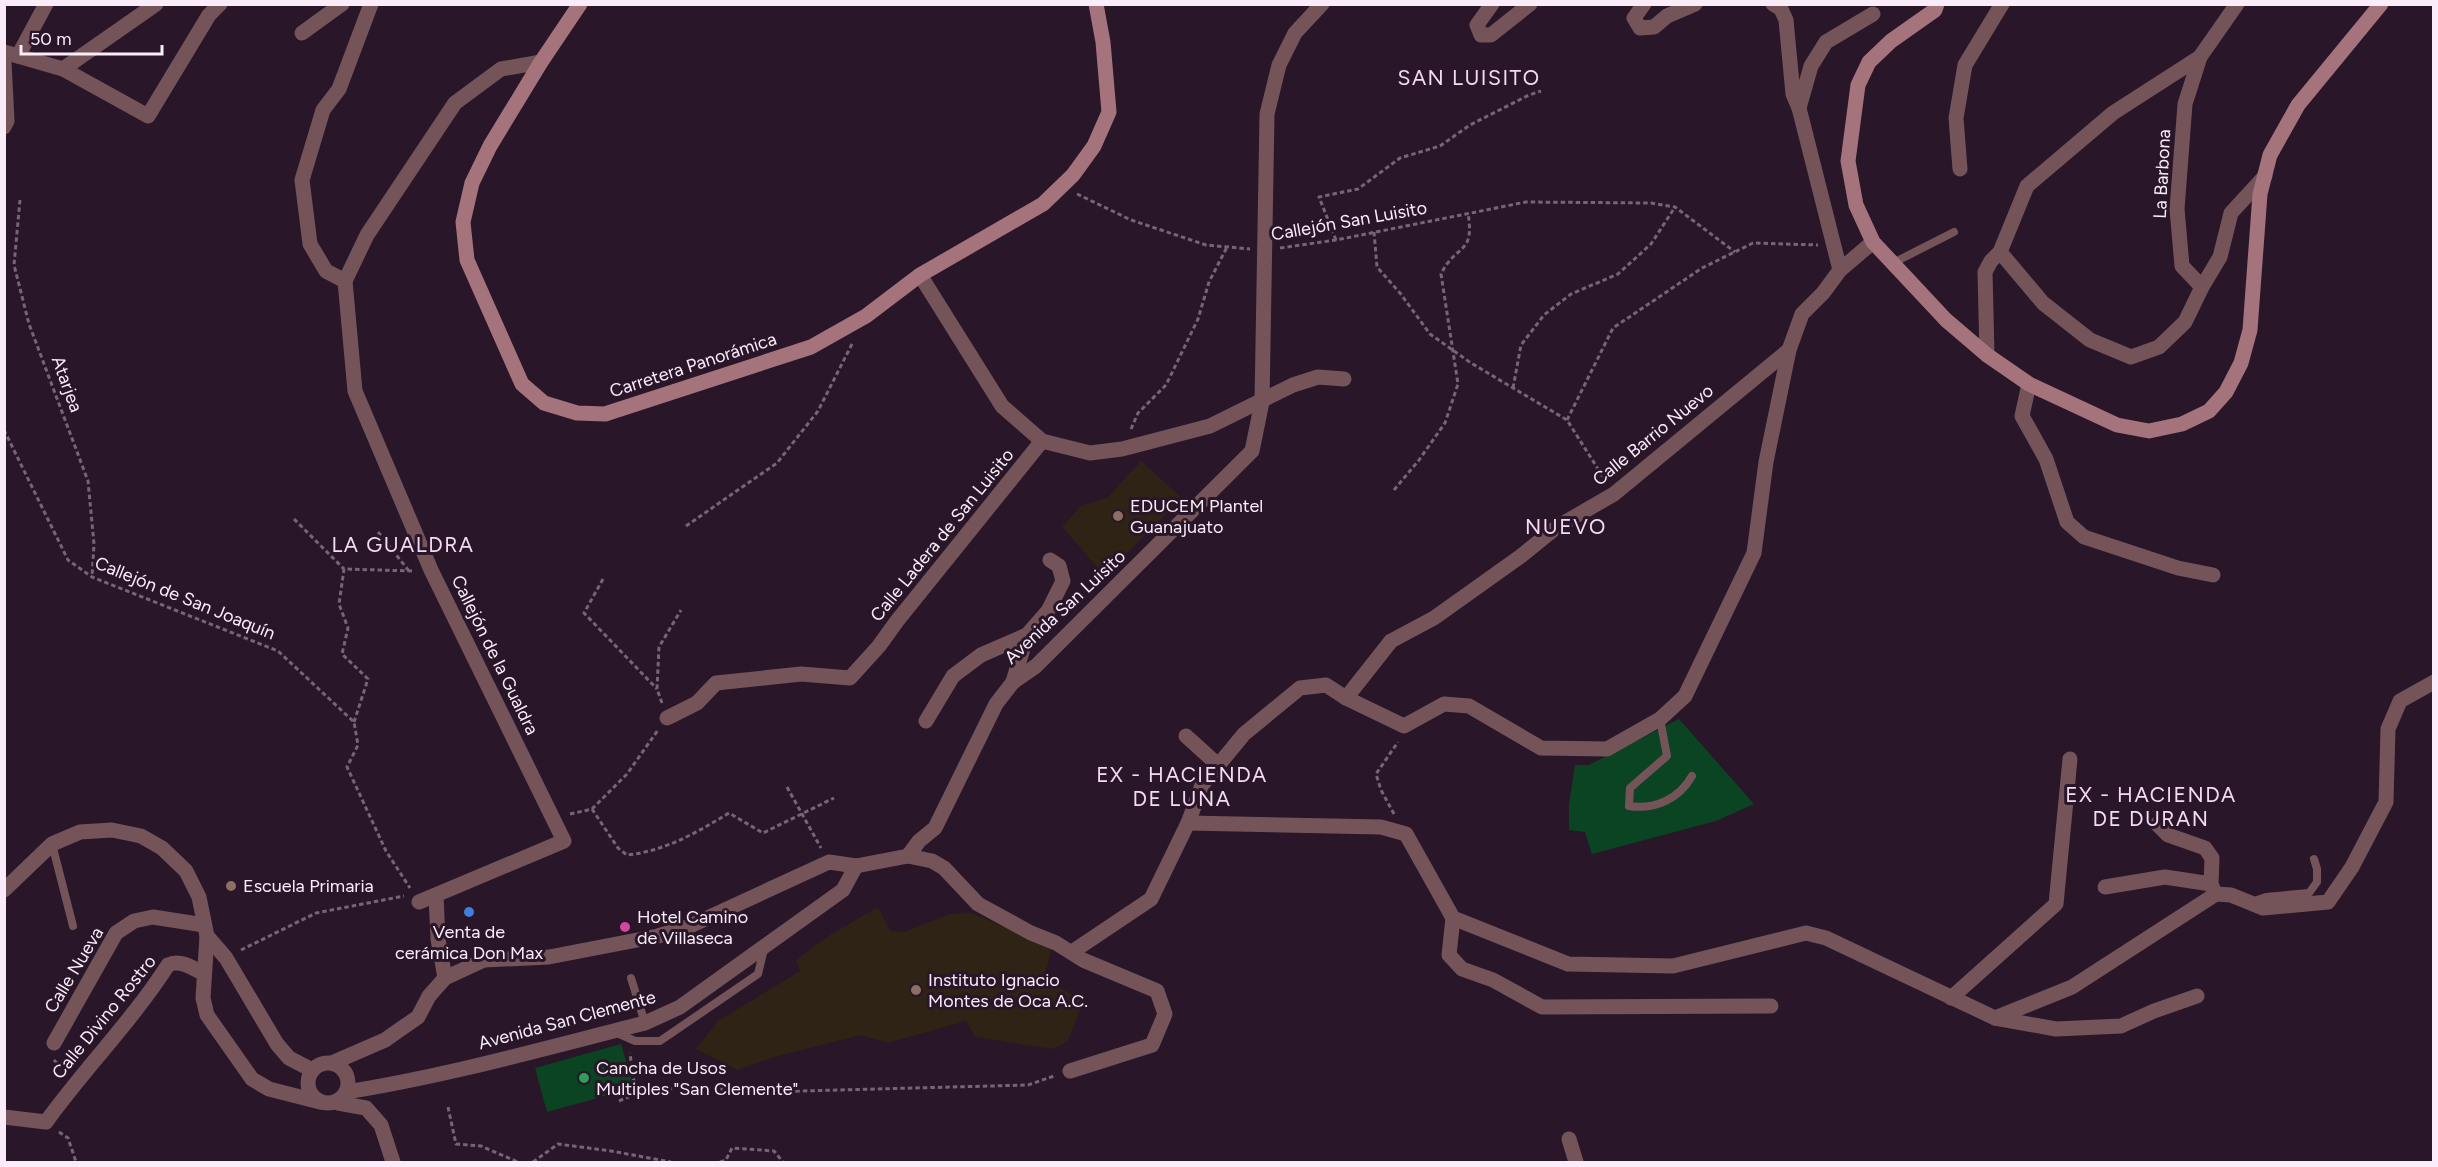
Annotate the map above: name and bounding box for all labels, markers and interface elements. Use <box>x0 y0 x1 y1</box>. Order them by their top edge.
scale bar <box>21 18 162 56</box>
text: 50 m <box>30 28 72 50</box>
district label: SAN LUISITO <box>1398 65 1540 90</box>
street label: La Barbona <box>2149 129 2175 219</box>
street label: Callejón San Luisito <box>1269 196 1429 246</box>
street label: Carretera Panorámica <box>607 328 779 402</box>
street label: Atarjea <box>47 353 87 415</box>
street label: Calle Barrio Nuevo <box>1588 380 1718 490</box>
street label: Calle Ladera de San Luisito <box>866 444 1018 626</box>
place label: EDUCEM Plantel Guanajuato <box>1130 495 1263 538</box>
marker: EDUCEM Plantel Guanajuato <box>1111 509 1125 523</box>
district label: NUEVO <box>1525 514 1607 539</box>
district label: LA GUALDRA <box>331 532 475 557</box>
street label: Avenida San Luisito <box>1000 545 1130 669</box>
street label: Callejón de San Joaquín <box>92 552 278 644</box>
street label: Callejón de la Gualdra <box>447 572 543 738</box>
district label: EX - HACIENDA DE LUNA <box>1096 762 1268 811</box>
district label: EX - HACIENDA DE DURAN <box>2065 782 2237 831</box>
place label: Escuela Primaria <box>243 875 374 897</box>
marker: Escuela Primaria <box>224 879 238 893</box>
marker: Venta de cerámica Don Max <box>462 905 476 919</box>
place label: Hotel Camino de Villaseca <box>637 906 748 949</box>
marker: Hotel Camino de Villaseca <box>618 920 632 934</box>
place label: Venta de cerámica Don Max <box>395 921 543 964</box>
street label: Calle Nueva <box>40 923 108 1017</box>
street label: Calle Divino Rostro <box>47 951 161 1083</box>
place label: Instituto Ignacio Montes de Oca A.C. <box>928 969 1088 1012</box>
marker: Instituto Ignacio Montes de Oca A.C. <box>909 983 923 997</box>
street label: Avenida San Clemente <box>476 986 658 1054</box>
place label: Cancha de Usos Multiples "San Clemente" <box>596 1057 798 1100</box>
marker: Cancha de Usos Multiples "San Clemente" <box>577 1071 591 1085</box>

